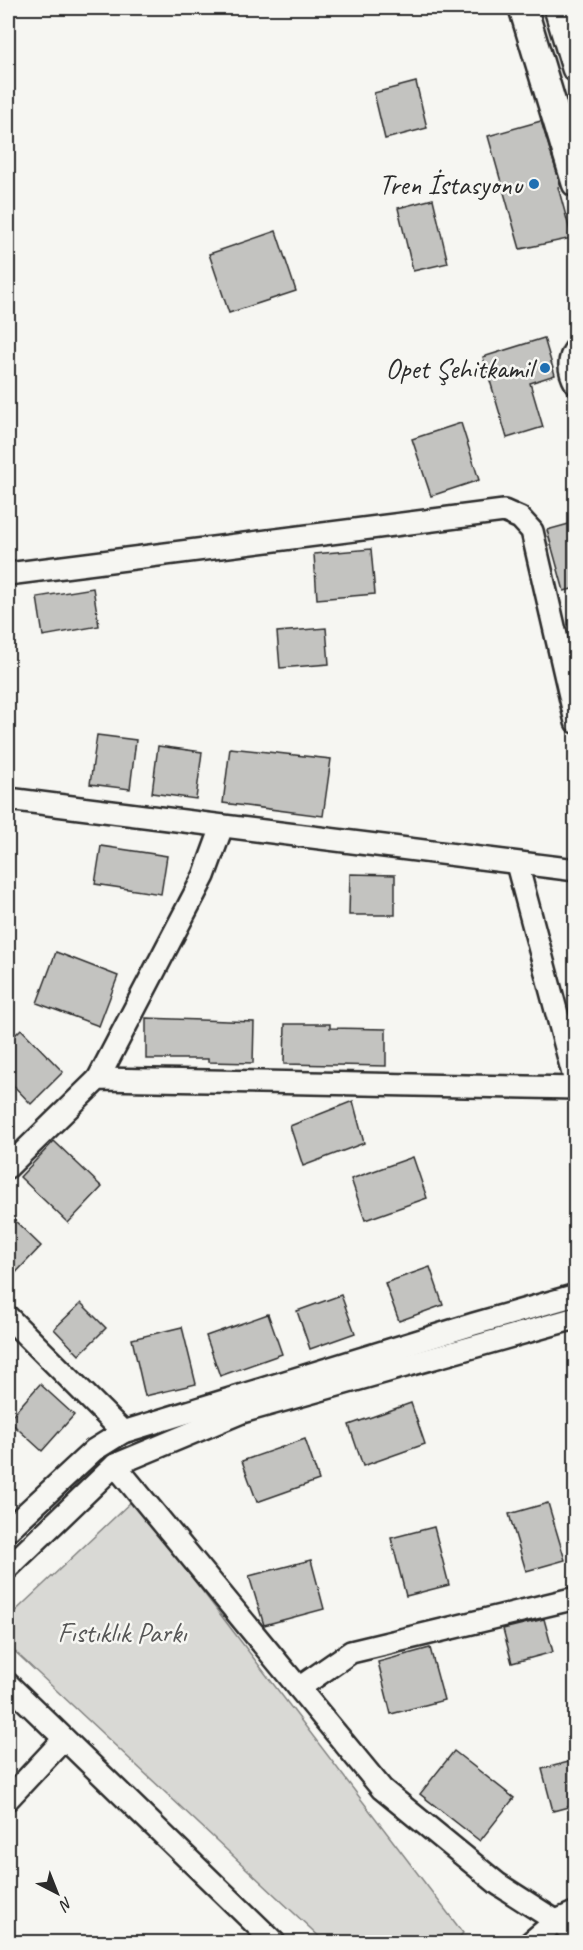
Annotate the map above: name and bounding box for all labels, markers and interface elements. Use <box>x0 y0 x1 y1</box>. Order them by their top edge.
place label: Tren İstasyonu <box>379 167 524 202</box>
marker: Tren İstasyonu <box>527 177 541 191</box>
place label: Opet Şehitkamil <box>386 351 538 386</box>
marker: Opet Şehitkamil <box>538 361 552 375</box>
park label: Fıstıklık Parkı <box>58 1615 188 1650</box>
north arrow <box>27 1863 87 1923</box>
text: N <box>54 1893 77 1916</box>

